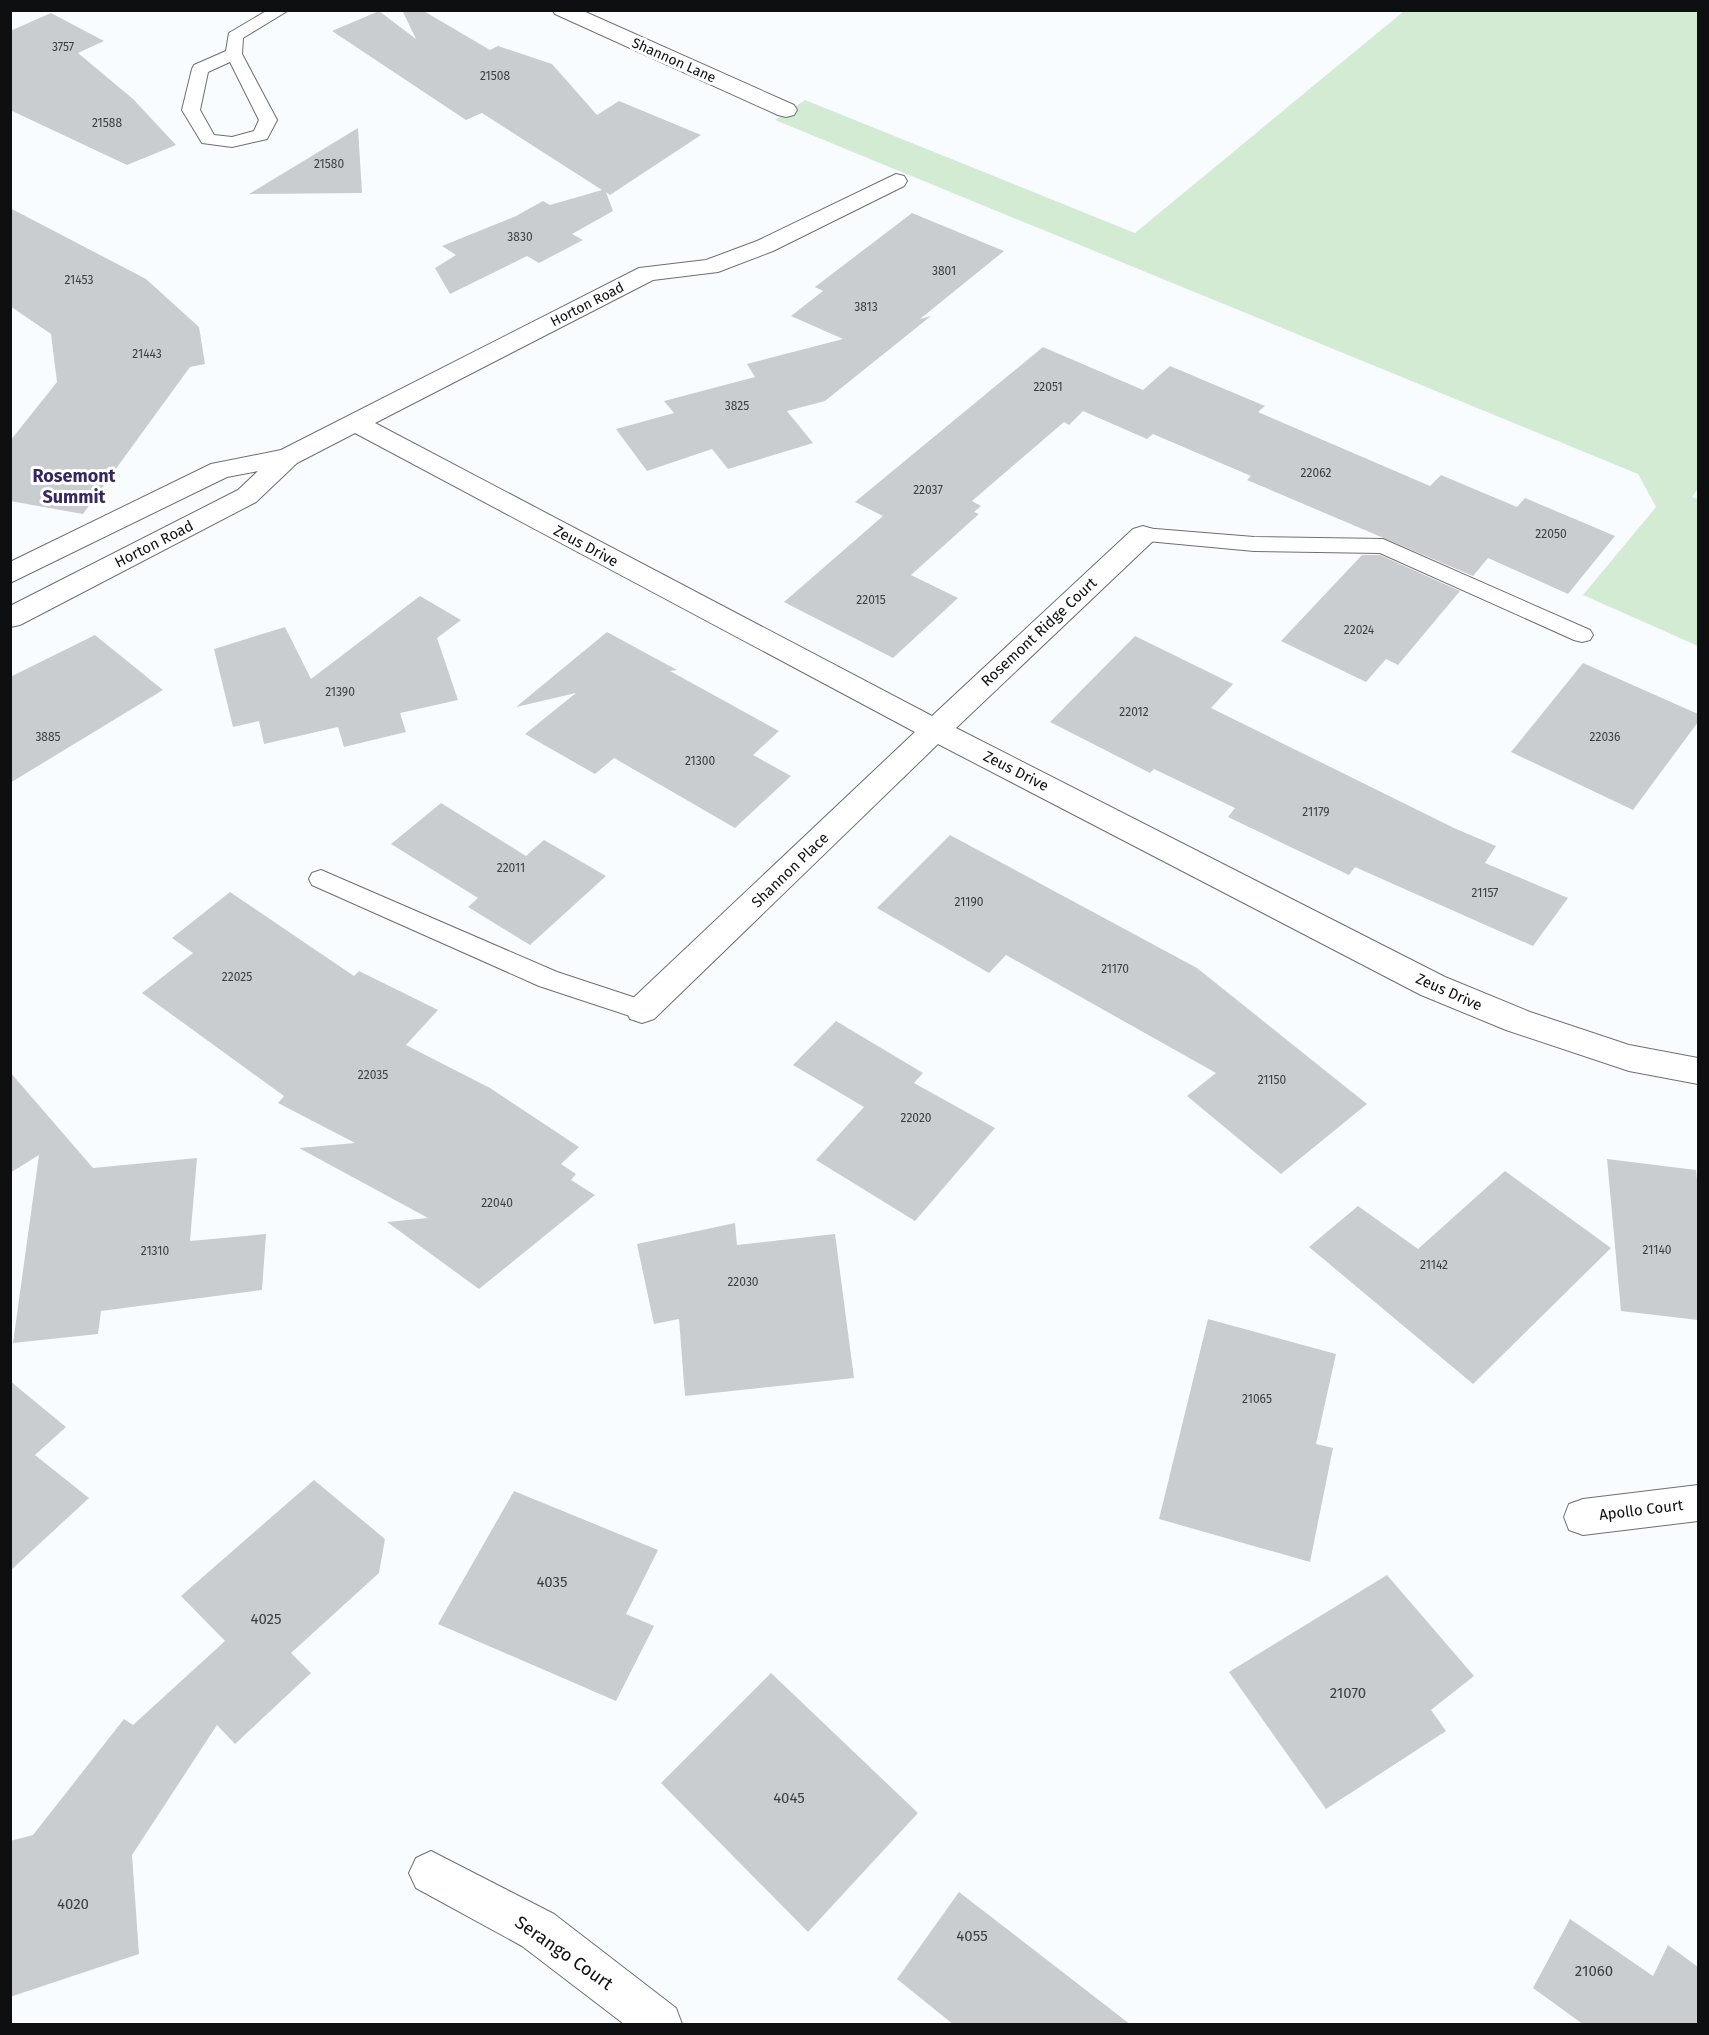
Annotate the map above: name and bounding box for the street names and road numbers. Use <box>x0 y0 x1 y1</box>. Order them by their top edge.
street label: Shannon Lane <box>629 34 718 87</box>
street label: Horton Road <box>548 279 627 330</box>
street label: Horton Road <box>112 516 196 572</box>
street label: Zeus Drive <box>551 521 621 571</box>
street label: Rosemont Ridge Court <box>978 573 1101 690</box>
street label: Zeus Drive <box>980 747 1052 795</box>
street label: Shannon Place <box>748 829 832 911</box>
street label: Zeus Drive <box>1413 969 1485 1015</box>
street label: Apollo Court <box>1598 1496 1685 1524</box>
street label: Serango Court <box>511 1911 618 1995</box>

